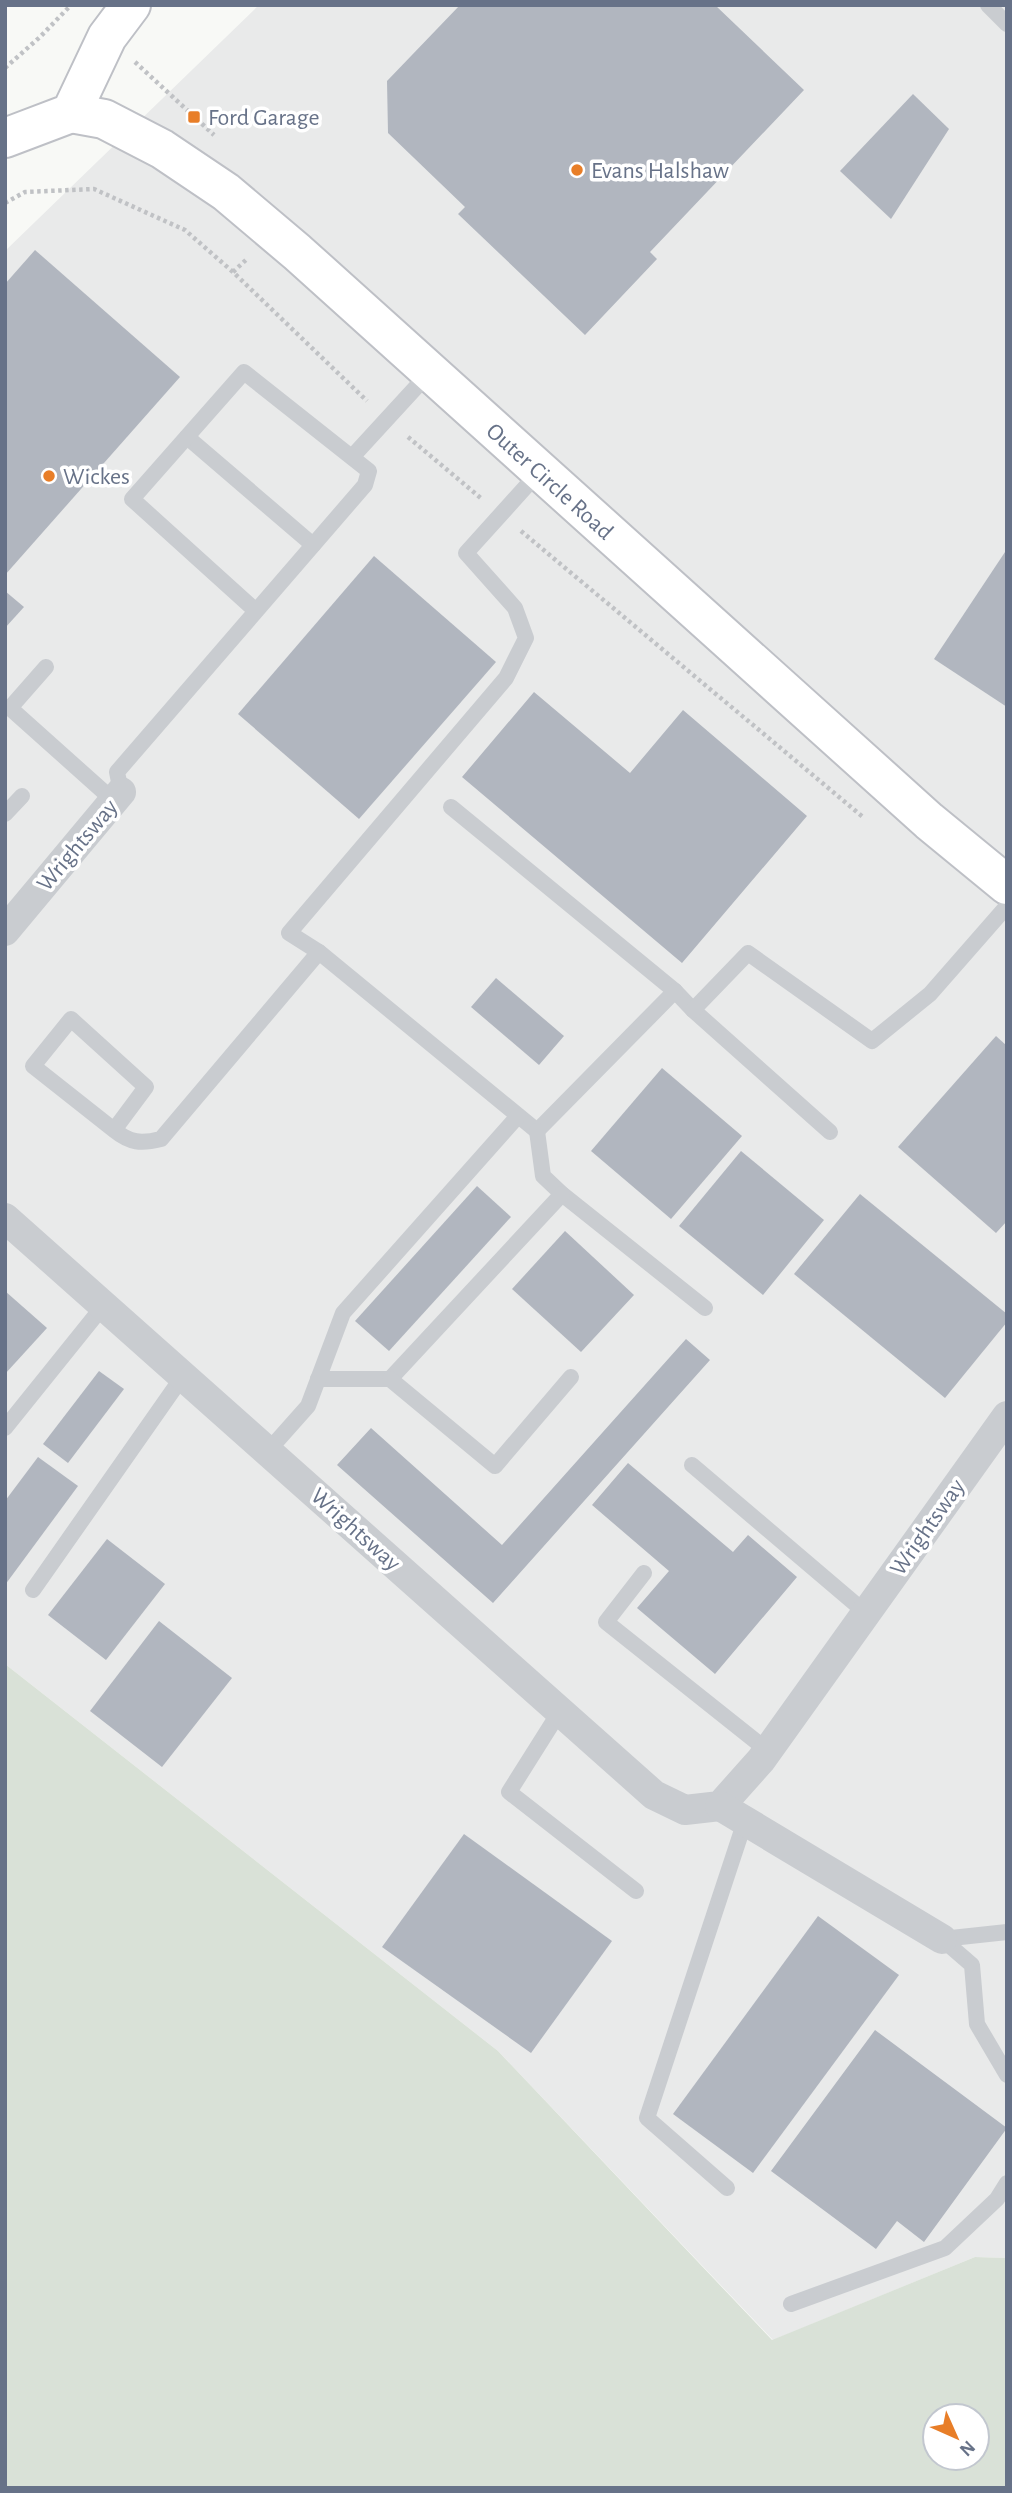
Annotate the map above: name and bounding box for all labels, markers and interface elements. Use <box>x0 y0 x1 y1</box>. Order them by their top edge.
place label: Ford Garage <box>208 106 320 130</box>
marker: Ford Garage <box>186 109 202 125</box>
place label: Evans Halshaw <box>591 159 729 183</box>
marker: Evans Halshaw <box>569 162 585 178</box>
street label: Outer Circle Road <box>481 419 617 545</box>
place label: Wickes <box>63 465 130 489</box>
marker: Wickes <box>41 468 57 484</box>
street label: Wrightsway <box>33 795 123 896</box>
street label: Wrightsway <box>886 1475 970 1580</box>
street label: Wrightsway <box>306 1484 405 1576</box>
north arrow <box>921 2402 991 2472</box>
text: N <box>956 2437 978 2459</box>

